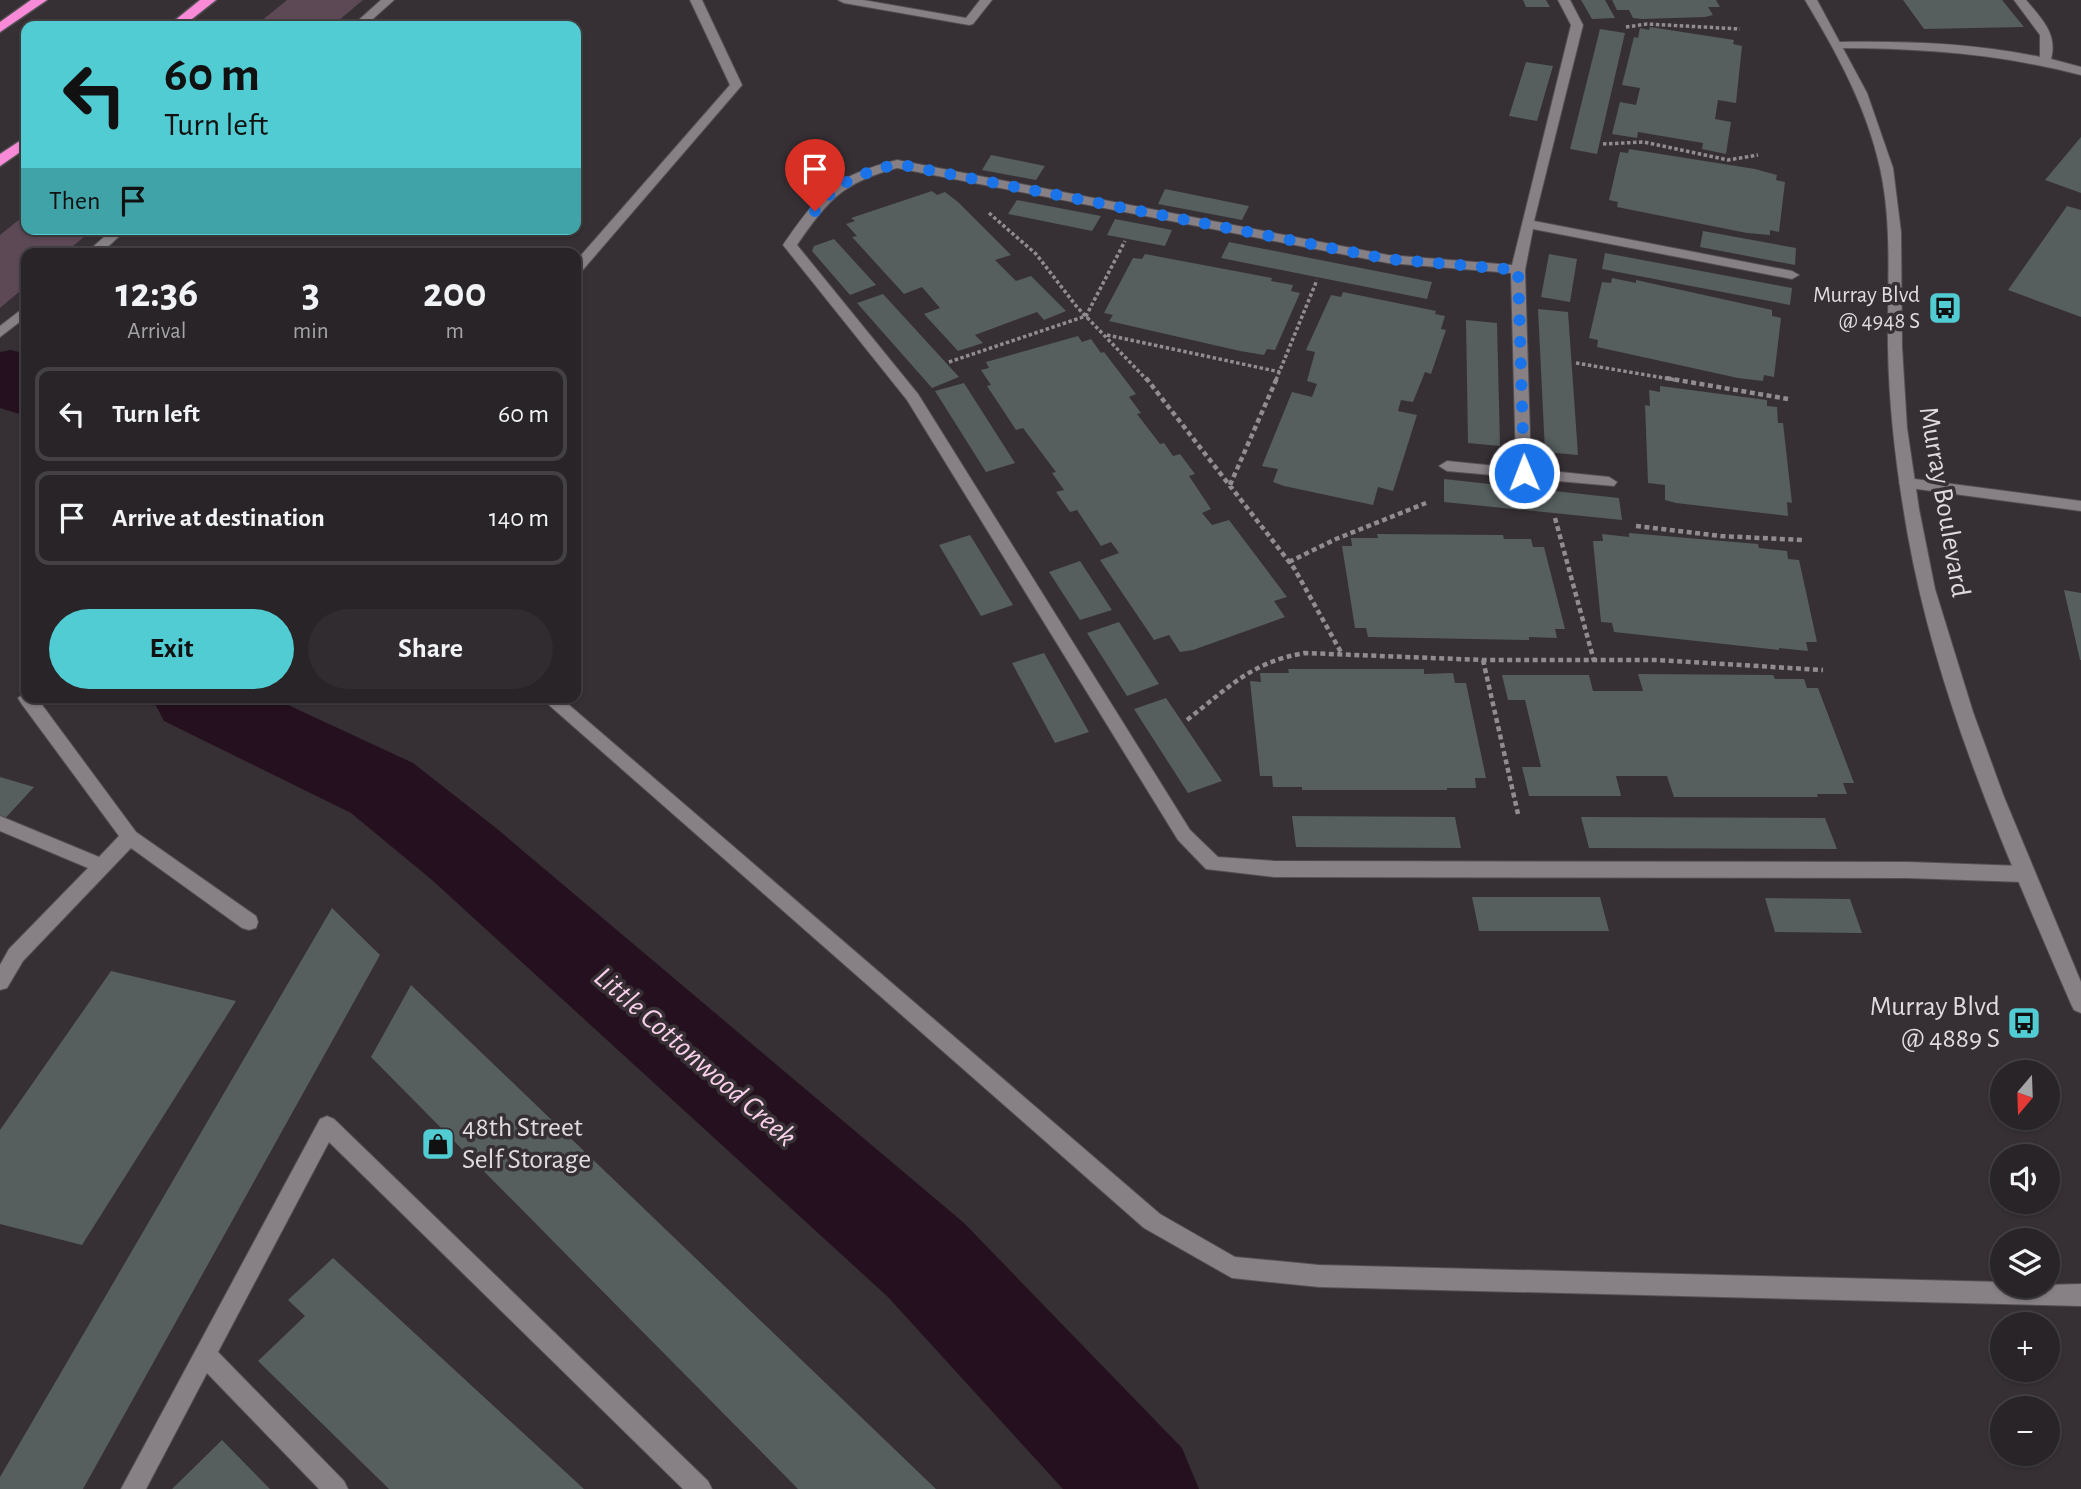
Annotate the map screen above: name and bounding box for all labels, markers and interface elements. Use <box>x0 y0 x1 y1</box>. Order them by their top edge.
icon: left <box>49 49 140 140</box>
text: 60 m <box>164 51 260 100</box>
text: Turn left <box>164 109 268 141</box>
pin <box>785 139 845 211</box>
icon: arrive <box>796 150 834 188</box>
icon: arrive <box>114 182 152 220</box>
text: Then <box>49 188 100 214</box>
text: 12:36 <box>115 272 198 314</box>
text: 3 <box>302 272 320 314</box>
text: 200 <box>423 272 487 314</box>
place label: Murray Blvd @ 4948 S <box>1813 284 1920 333</box>
bus stop icon: Murray Blvd @ 4948 S <box>1926 289 1964 327</box>
text: Arrival <box>127 320 186 343</box>
text: min <box>293 320 329 343</box>
text: m <box>446 320 464 343</box>
icon: left <box>53 395 91 433</box>
text: Turn left <box>112 401 200 427</box>
text: 60 m <box>498 401 549 427</box>
street label: Murray Boulevard <box>1913 405 1975 599</box>
position arrow <box>1487 436 1561 510</box>
icon: arrive <box>53 499 91 537</box>
text: Arrive at destination <box>112 505 325 531</box>
text: 140 m <box>489 505 549 531</box>
button: Exit <box>49 609 294 689</box>
button: Share <box>308 609 553 689</box>
water label: Little Cottonwood Creek <box>588 962 802 1153</box>
place label: Murray Blvd @ 4889 S <box>1870 993 2000 1053</box>
bus stop icon: Murray Blvd @ 4889 S <box>2005 1004 2043 1042</box>
north arrow <box>1990 1060 2060 1130</box>
map controls <box>1990 1060 2060 1466</box>
place label: 48th Street Self Storage <box>462 1114 591 1174</box>
shop icon: 48th Street Self Storage <box>419 1125 457 1163</box>
button: sound <box>1990 1144 2060 1214</box>
button: layers <box>1990 1228 2060 1298</box>
button: + <box>1990 1312 2060 1382</box>
button: − <box>1990 1396 2060 1466</box>

